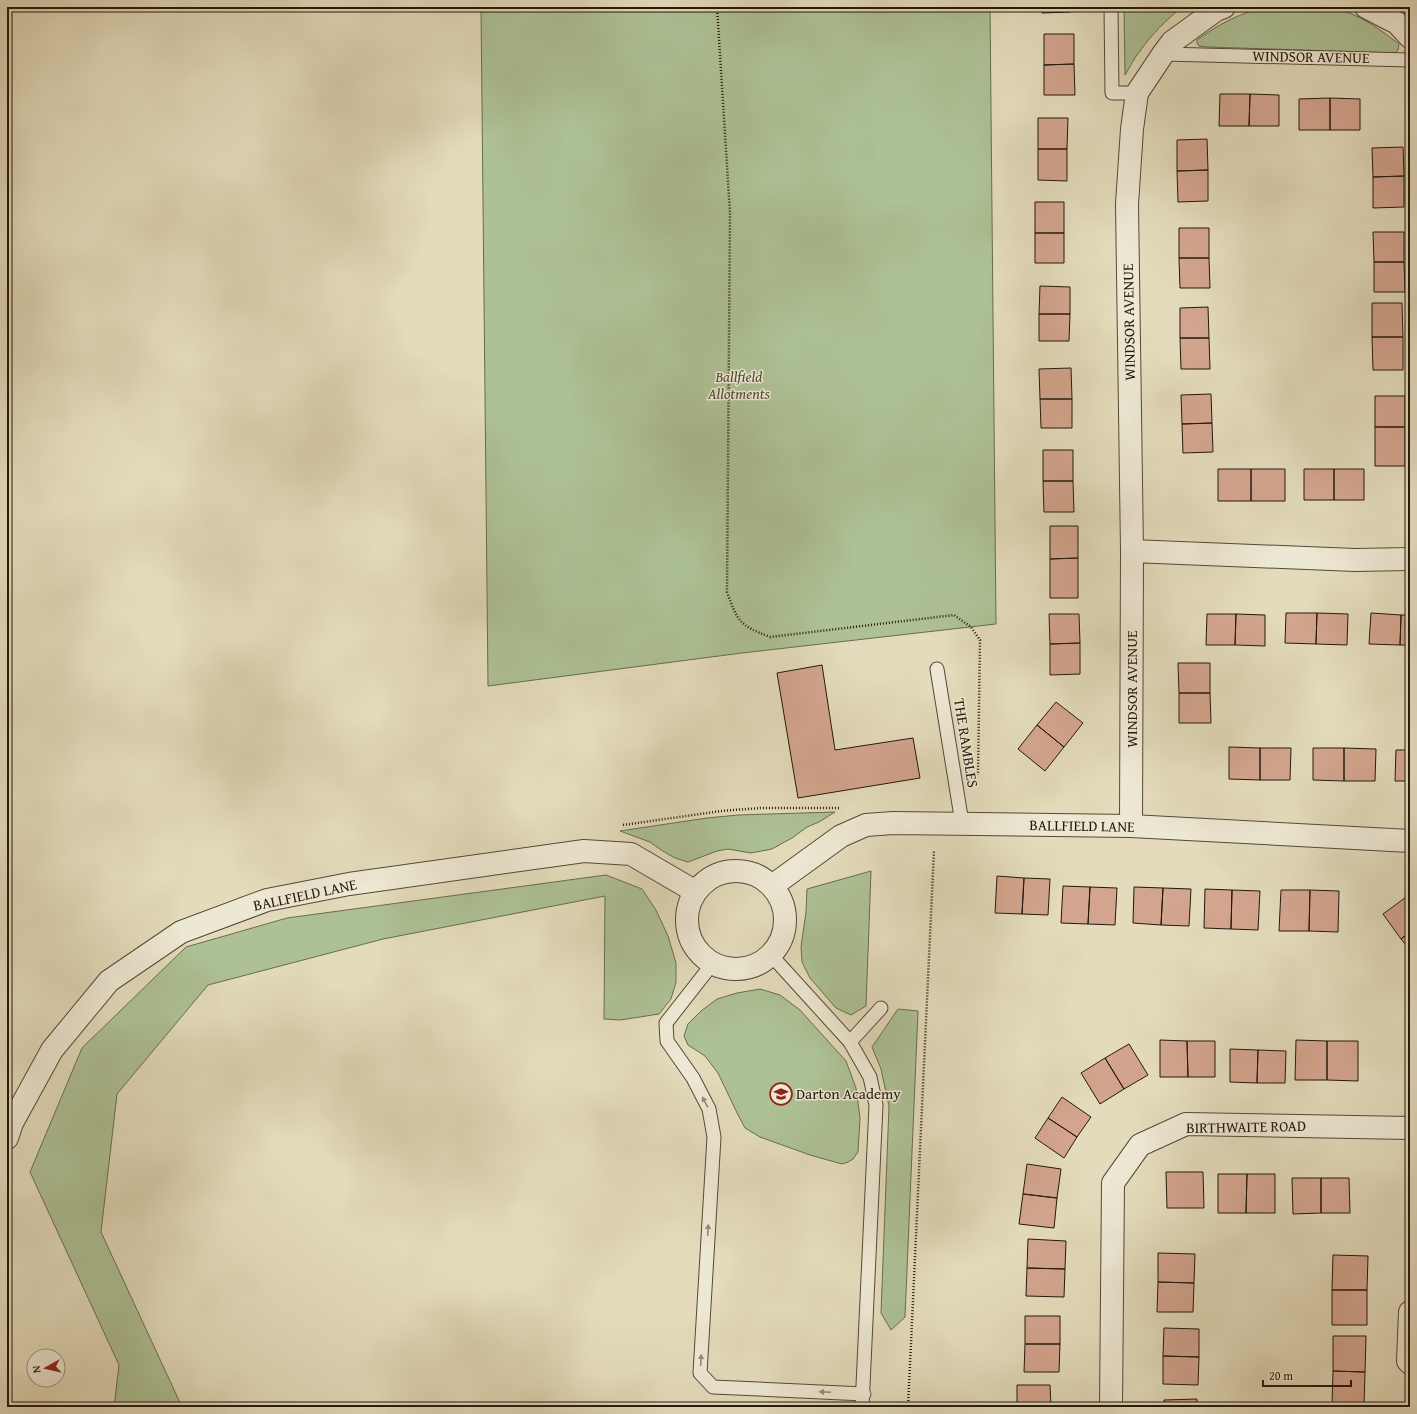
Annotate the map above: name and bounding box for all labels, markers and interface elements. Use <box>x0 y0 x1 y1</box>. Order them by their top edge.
street label: WINDSOR AVENUE <box>1252 45 1370 68</box>
street label: WINDSOR AVENUE <box>1117 263 1140 381</box>
park label: Ballfield Allotments <box>707 366 771 404</box>
street label: WINDSOR AVENUE <box>1121 630 1142 748</box>
street label: THE RAMBLES <box>949 697 984 789</box>
street label: BALLFIELD LANE <box>1029 814 1135 837</box>
street label: BALLFIELD LANE <box>251 873 359 916</box>
school or university icon: Darton Academy <box>768 1081 794 1107</box>
place label: Darton Academy <box>796 1083 901 1104</box>
one-way arrow <box>702 1096 709 1108</box>
street label: BIRTHWAITE ROAD <box>1186 1115 1306 1138</box>
one-way arrow <box>705 1223 711 1236</box>
north arrow <box>26 1348 66 1388</box>
one-way arrow <box>697 1354 704 1366</box>
scale bar <box>1263 1362 1351 1388</box>
text: N <box>28 1364 45 1374</box>
text: 20 m <box>1269 1367 1293 1384</box>
one-way arrow <box>819 1389 831 1396</box>

